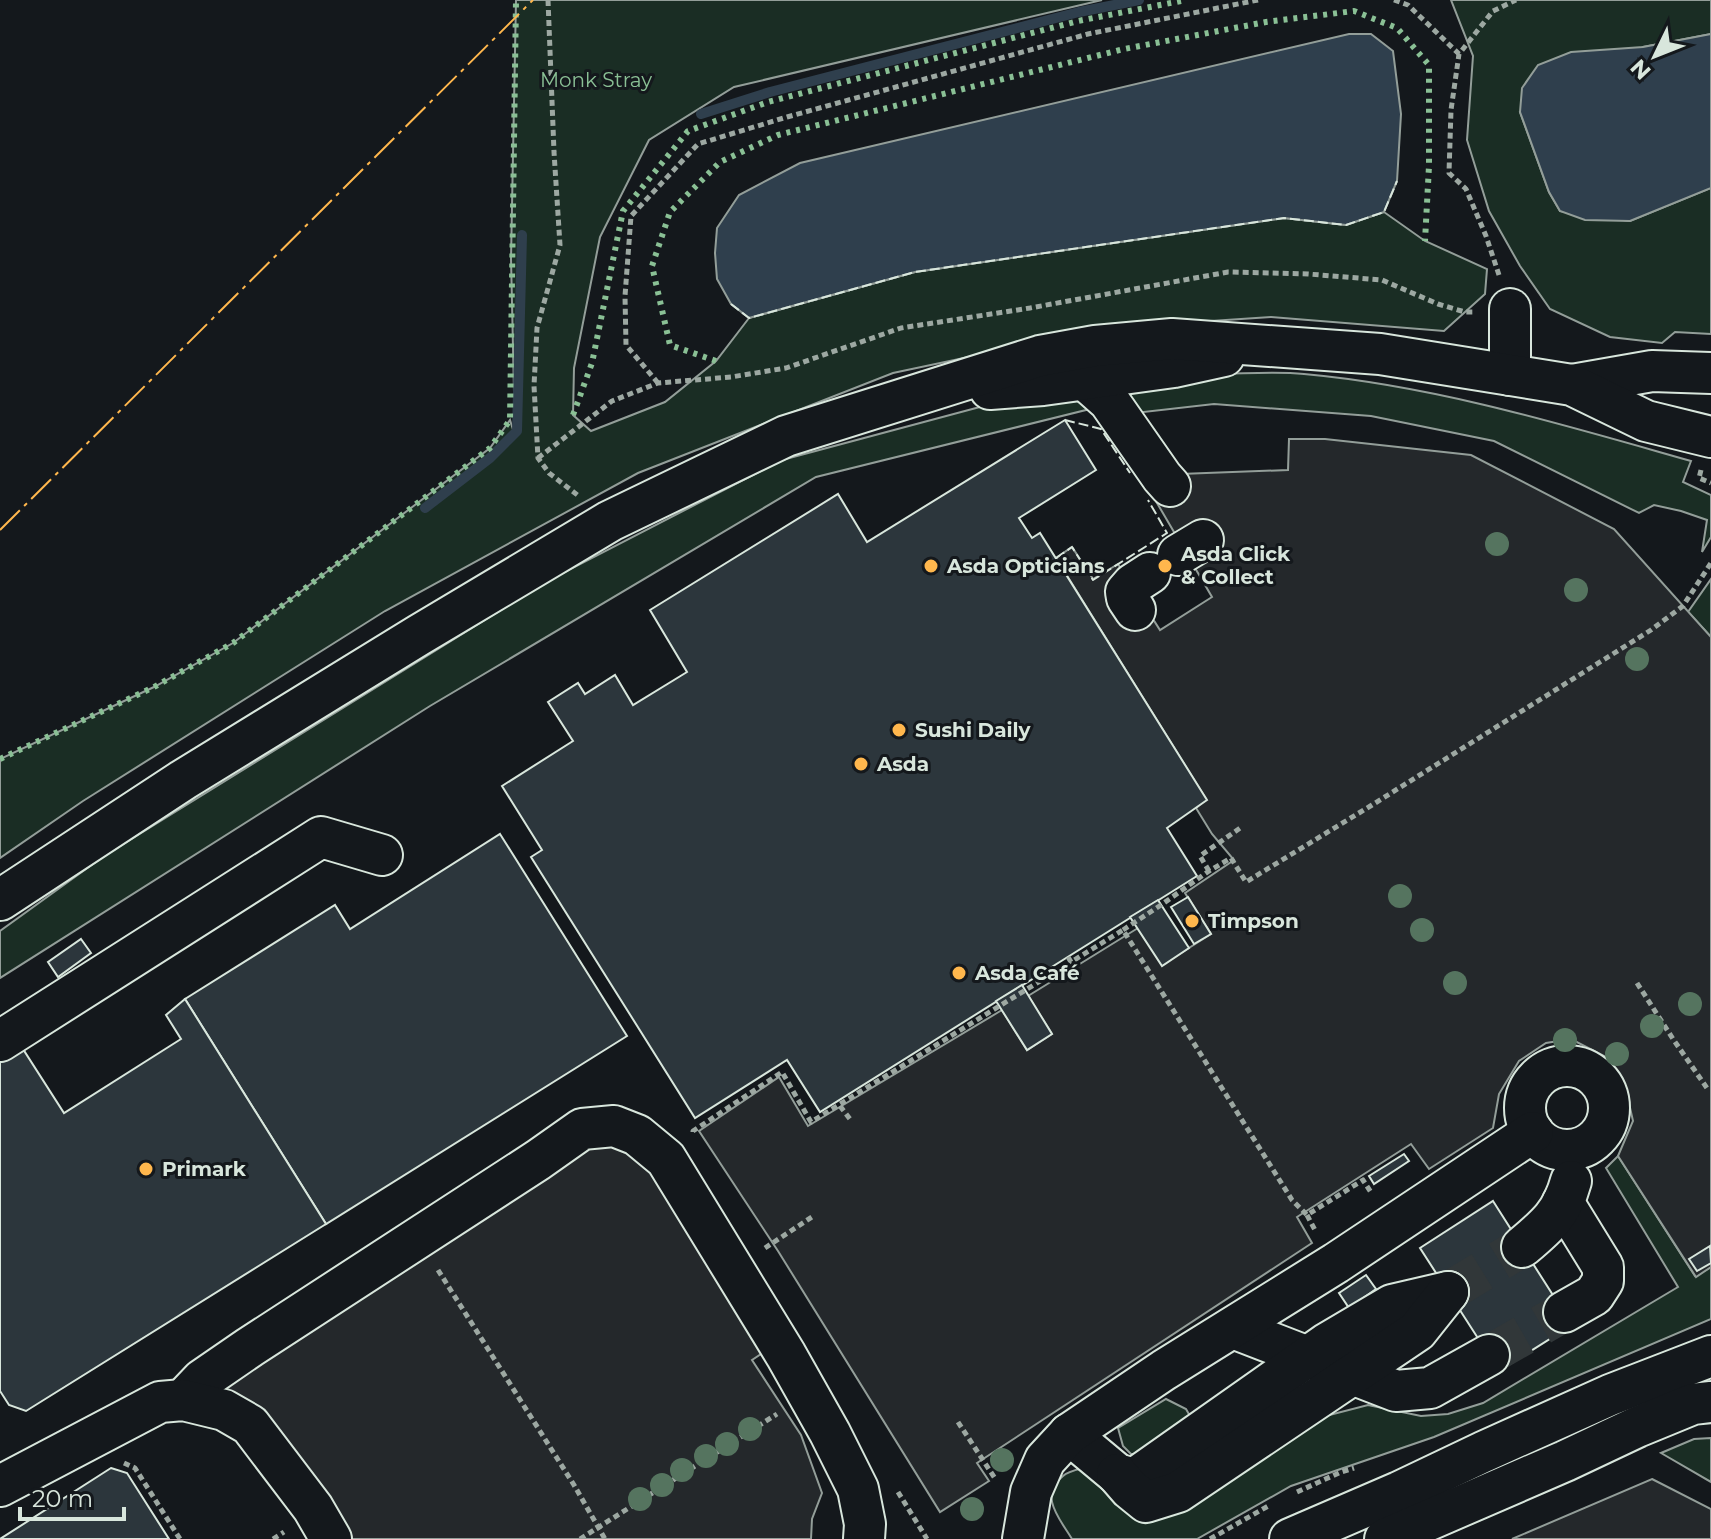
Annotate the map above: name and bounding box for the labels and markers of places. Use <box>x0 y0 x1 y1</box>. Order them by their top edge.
place label: Asda Click & Collect <box>1180 542 1291 589</box>
place label: Asda Opticians <box>946 554 1105 578</box>
marker: Asda Opticians <box>922 557 940 575</box>
marker: Asda Click & Collect <box>1156 557 1174 575</box>
place label: Sushi Daily <box>915 718 1032 742</box>
marker: Sushi Daily <box>890 721 908 739</box>
place label: Asda <box>876 752 929 776</box>
marker: Asda <box>852 755 870 773</box>
place label: Timpson <box>1208 909 1299 933</box>
marker: Timpson <box>1183 912 1201 930</box>
place label: Asda Café <box>974 961 1080 985</box>
marker: Asda Café <box>950 964 968 982</box>
place label: Primark <box>162 1157 247 1181</box>
marker: Primark <box>137 1160 155 1178</box>

